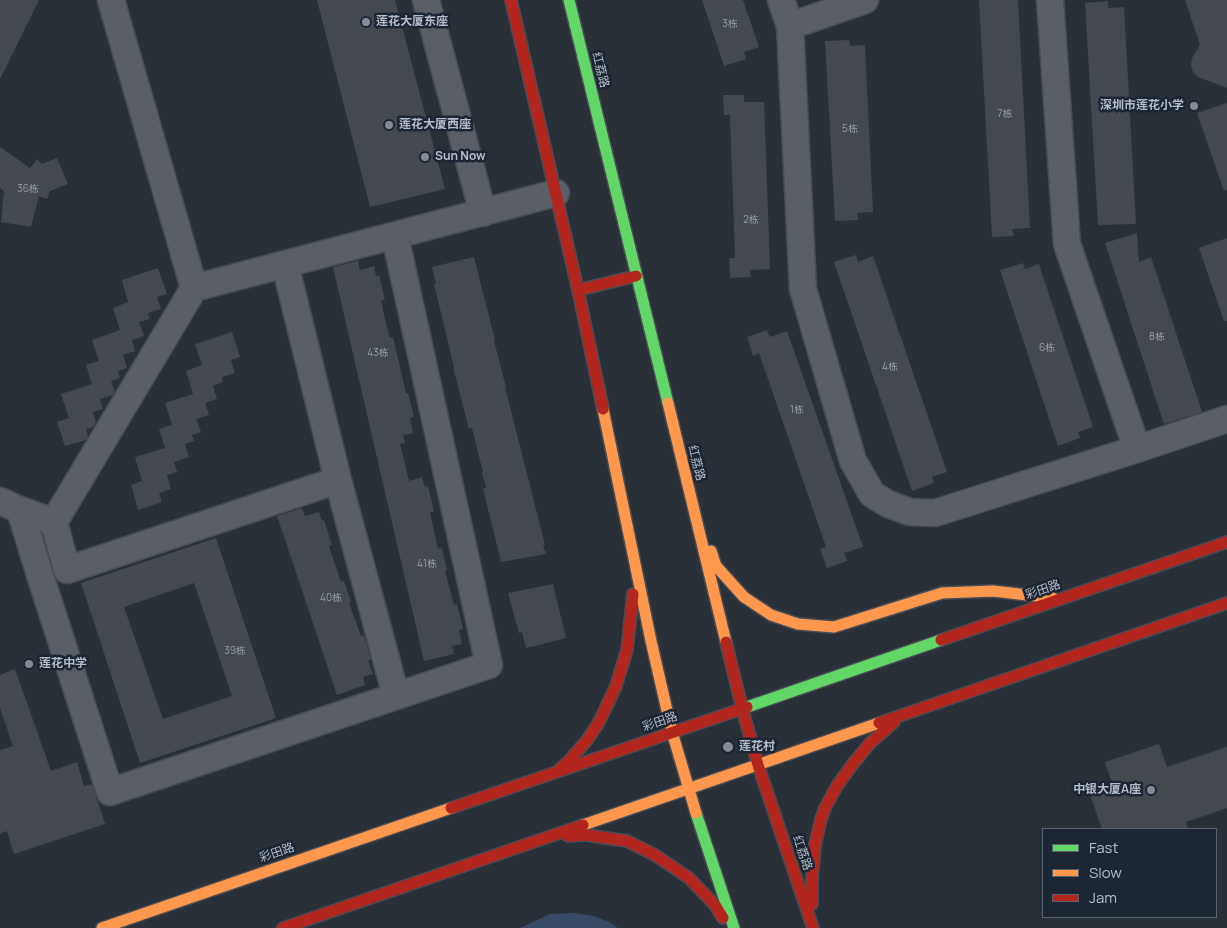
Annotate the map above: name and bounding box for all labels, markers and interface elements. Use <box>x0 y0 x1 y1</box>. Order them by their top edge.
place label: 莲花大厦东座 <box>376 15 448 29</box>
marker: 莲花大厦东座 <box>360 16 372 28</box>
house number: 3栋 <box>722 18 738 30</box>
street label: 红荔路 <box>589 51 611 89</box>
place label: 深圳市莲花小学 <box>1100 99 1184 113</box>
marker: 深圳市莲花小学 <box>1188 100 1200 112</box>
house number: 7栋 <box>997 108 1013 120</box>
place label: 莲花大厦西座 <box>399 118 471 132</box>
marker: 莲花大厦西座 <box>383 119 395 131</box>
house number: 5栋 <box>842 123 858 135</box>
place label: Sun Now <box>435 150 486 164</box>
marker: Sun Now <box>419 151 431 163</box>
house number: 36栋 <box>17 183 39 195</box>
house number: 2栋 <box>743 214 759 226</box>
house number: 8栋 <box>1149 331 1165 343</box>
house number: 6栋 <box>1039 342 1055 354</box>
house number: 43栋 <box>367 347 389 359</box>
house number: 4栋 <box>882 361 898 373</box>
house number: 1栋 <box>790 404 804 416</box>
street label: 红荔路 <box>685 444 707 482</box>
house number: 41栋 <box>417 558 437 570</box>
street label: 彩田路 <box>1024 577 1062 603</box>
house number: 40栋 <box>320 592 342 604</box>
house number: 39栋 <box>224 645 246 657</box>
place label: 莲花中学 <box>39 657 87 671</box>
marker: 莲花中学 <box>23 658 35 670</box>
street label: 彩田路 <box>641 709 679 735</box>
marker: 莲花村 <box>721 740 735 754</box>
place label: 莲花村 <box>739 740 775 754</box>
place label: 中银大厦A座 <box>1073 783 1141 797</box>
marker: 中银大厦A座 <box>1145 784 1157 796</box>
legend <box>1042 828 1217 918</box>
street label: 红荔路 <box>789 834 815 872</box>
text: Fast <box>1089 837 1118 858</box>
street label: 彩田路 <box>258 840 296 866</box>
text: Slow <box>1089 862 1122 883</box>
text: Jam <box>1089 887 1117 908</box>

